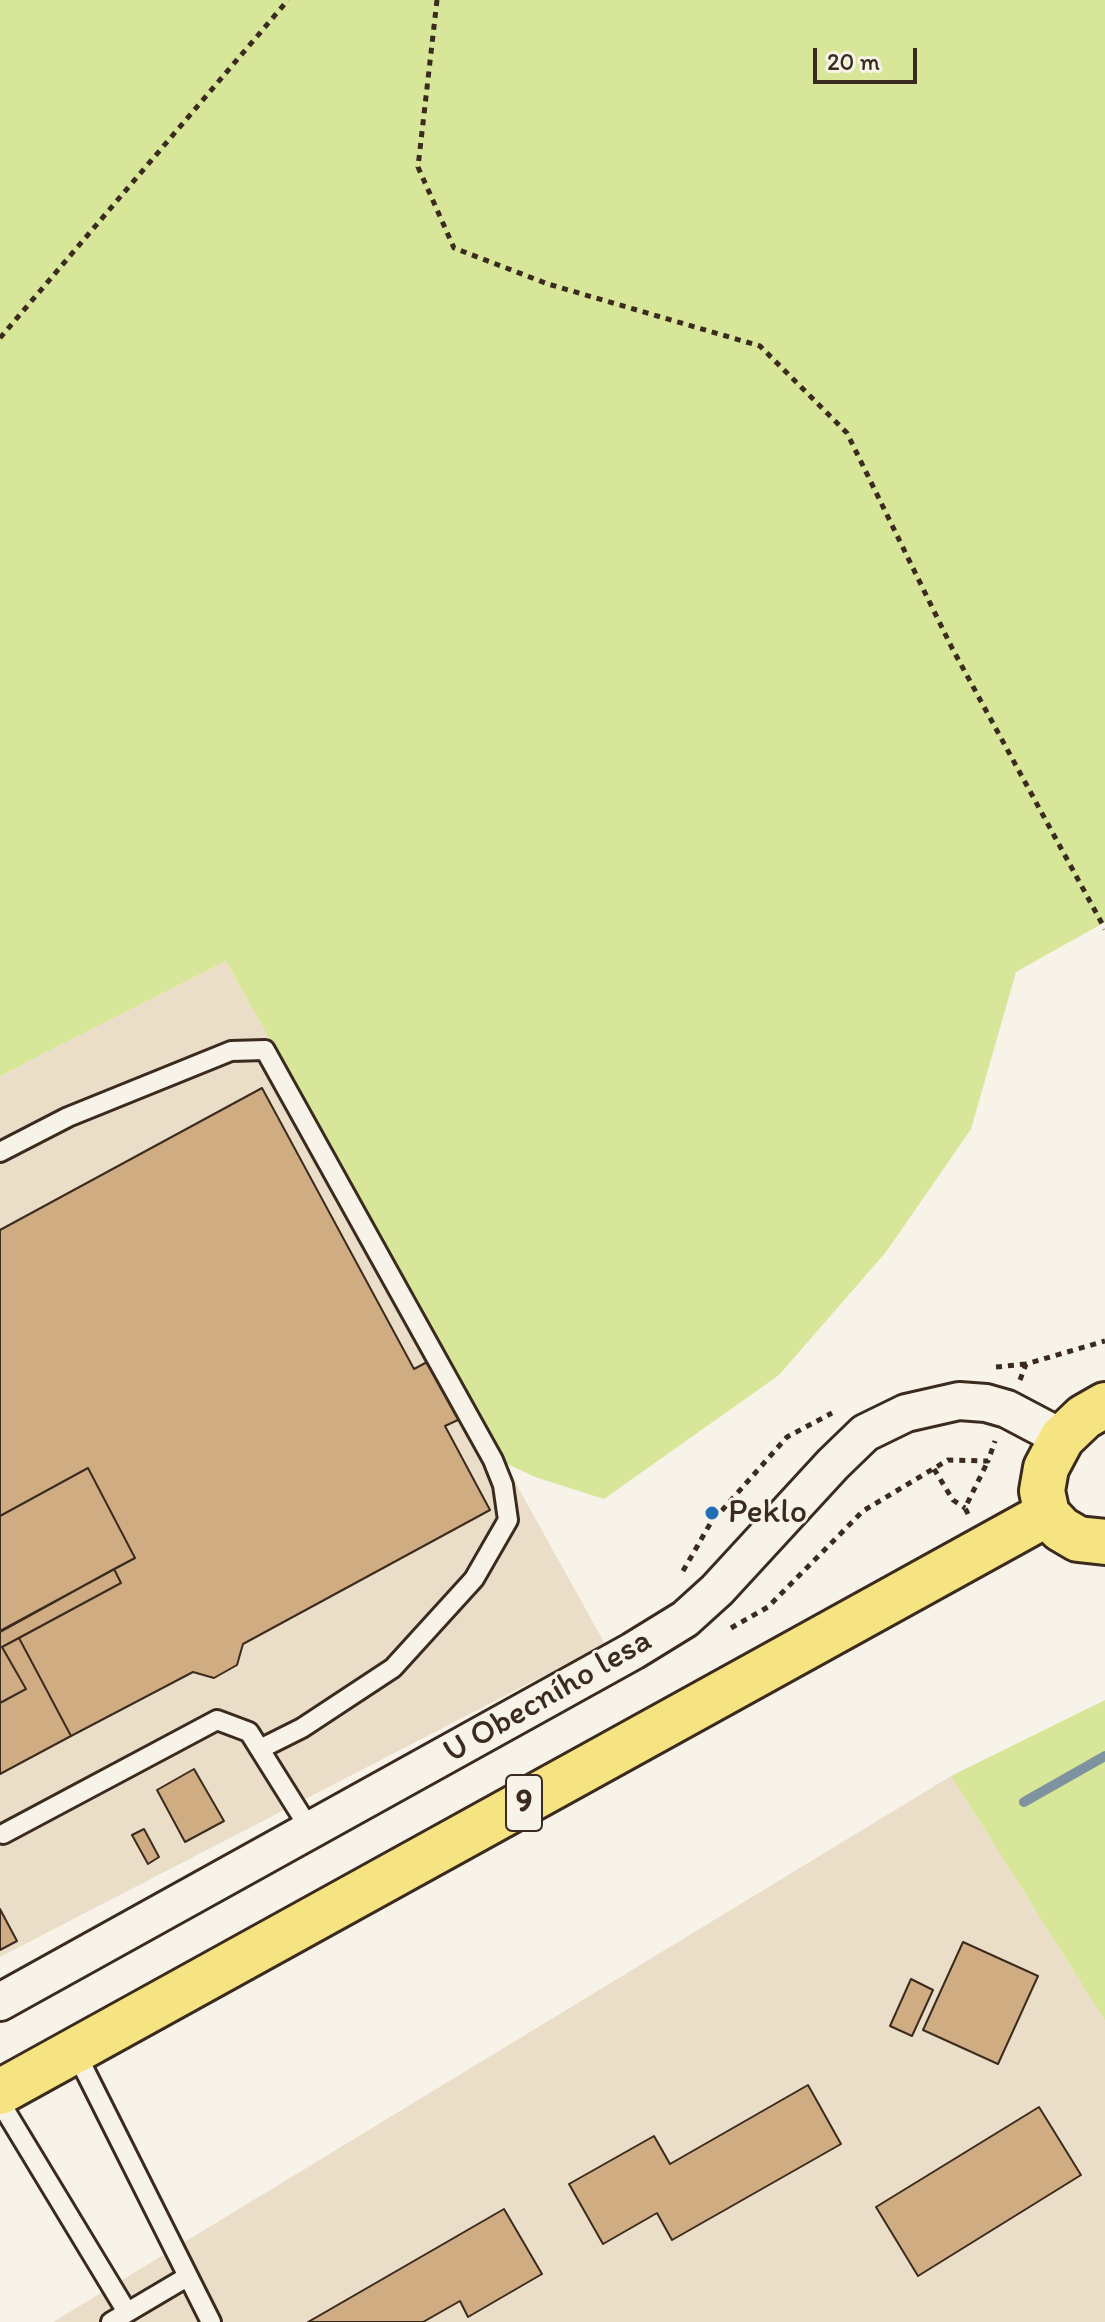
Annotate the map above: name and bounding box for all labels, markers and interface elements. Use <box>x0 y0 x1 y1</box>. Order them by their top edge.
scale bar <box>817 32 921 82</box>
text: 20 m <box>827 47 880 76</box>
place label: Peklo <box>728 1493 807 1533</box>
marker: Peklo <box>703 1504 721 1522</box>
street label: U Obecního lesa <box>437 1621 659 1773</box>
road number: 9 <box>506 1775 542 1831</box>

